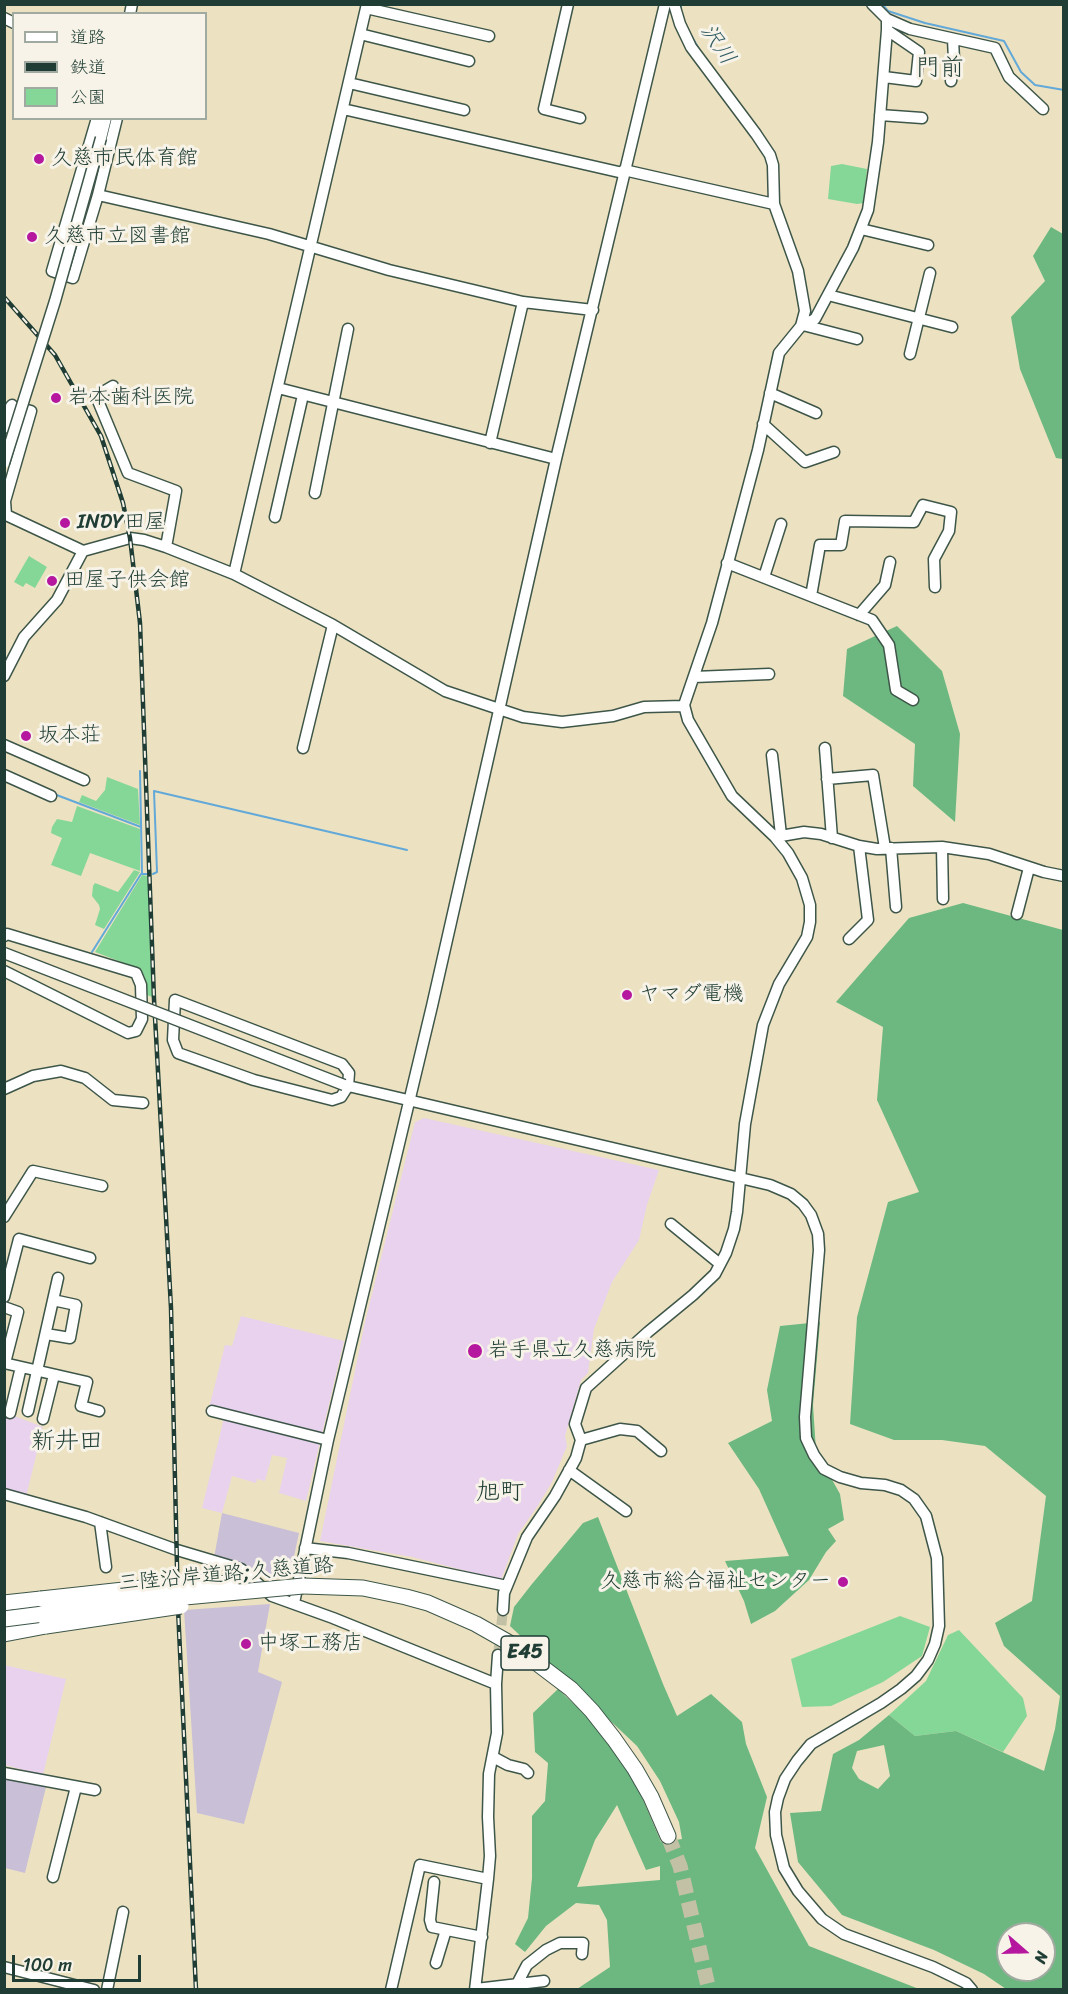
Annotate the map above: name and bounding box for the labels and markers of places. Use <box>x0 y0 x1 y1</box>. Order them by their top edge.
place label: 久慈市民体育館 <box>51 146 198 172</box>
marker: 久慈市民体育館 <box>32 152 46 166</box>
place label: 久慈市立図書館 <box>44 224 191 250</box>
marker: 久慈市立図書館 <box>25 230 39 244</box>
place label: 岩本歯科医院 <box>68 385 194 411</box>
marker: 岩本歯科医院 <box>49 391 63 405</box>
place label: INDY田屋 <box>77 510 166 536</box>
marker: INDY田屋 <box>58 516 72 530</box>
place label: 田屋子供会館 <box>64 568 190 594</box>
marker: 田屋子供会館 <box>45 574 59 588</box>
place label: 坂本荘 <box>38 723 101 749</box>
marker: 坂本荘 <box>19 729 33 743</box>
place label: ヤマダ電機 <box>639 982 744 1008</box>
marker: ヤマダ電機 <box>620 988 634 1002</box>
place label: 岩手県立久慈病院 <box>488 1338 656 1364</box>
marker: 岩手県立久慈病院 <box>466 1342 484 1360</box>
place label: 久慈市総合福祉センター <box>600 1569 831 1595</box>
marker: 久慈市総合福祉センター <box>836 1575 850 1589</box>
place label: 中塚工務店 <box>258 1631 363 1657</box>
marker: 中塚工務店 <box>239 1637 253 1651</box>

